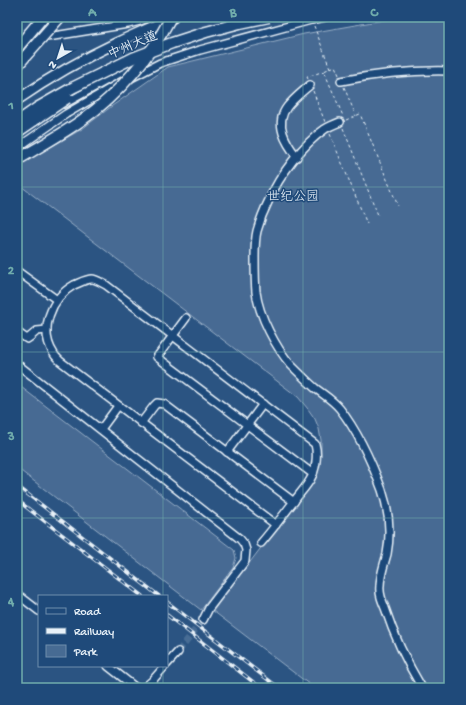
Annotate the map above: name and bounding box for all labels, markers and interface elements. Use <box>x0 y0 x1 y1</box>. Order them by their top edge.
text: A <box>87 6 97 21</box>
text: B <box>229 6 238 21</box>
text: C <box>369 6 379 21</box>
street label: 中州大道 <box>106 28 160 63</box>
north arrow <box>38 38 78 78</box>
text: N <box>46 57 60 71</box>
text: 1 <box>7 99 14 114</box>
park label: 世纪公园 <box>267 189 319 205</box>
text: 2 <box>8 264 15 279</box>
text: 3 <box>7 430 15 445</box>
text: 4 <box>7 595 15 610</box>
legend <box>38 595 168 667</box>
text: Road <box>74 606 101 620</box>
text: Railway <box>74 626 114 640</box>
text: Park <box>73 646 99 660</box>

